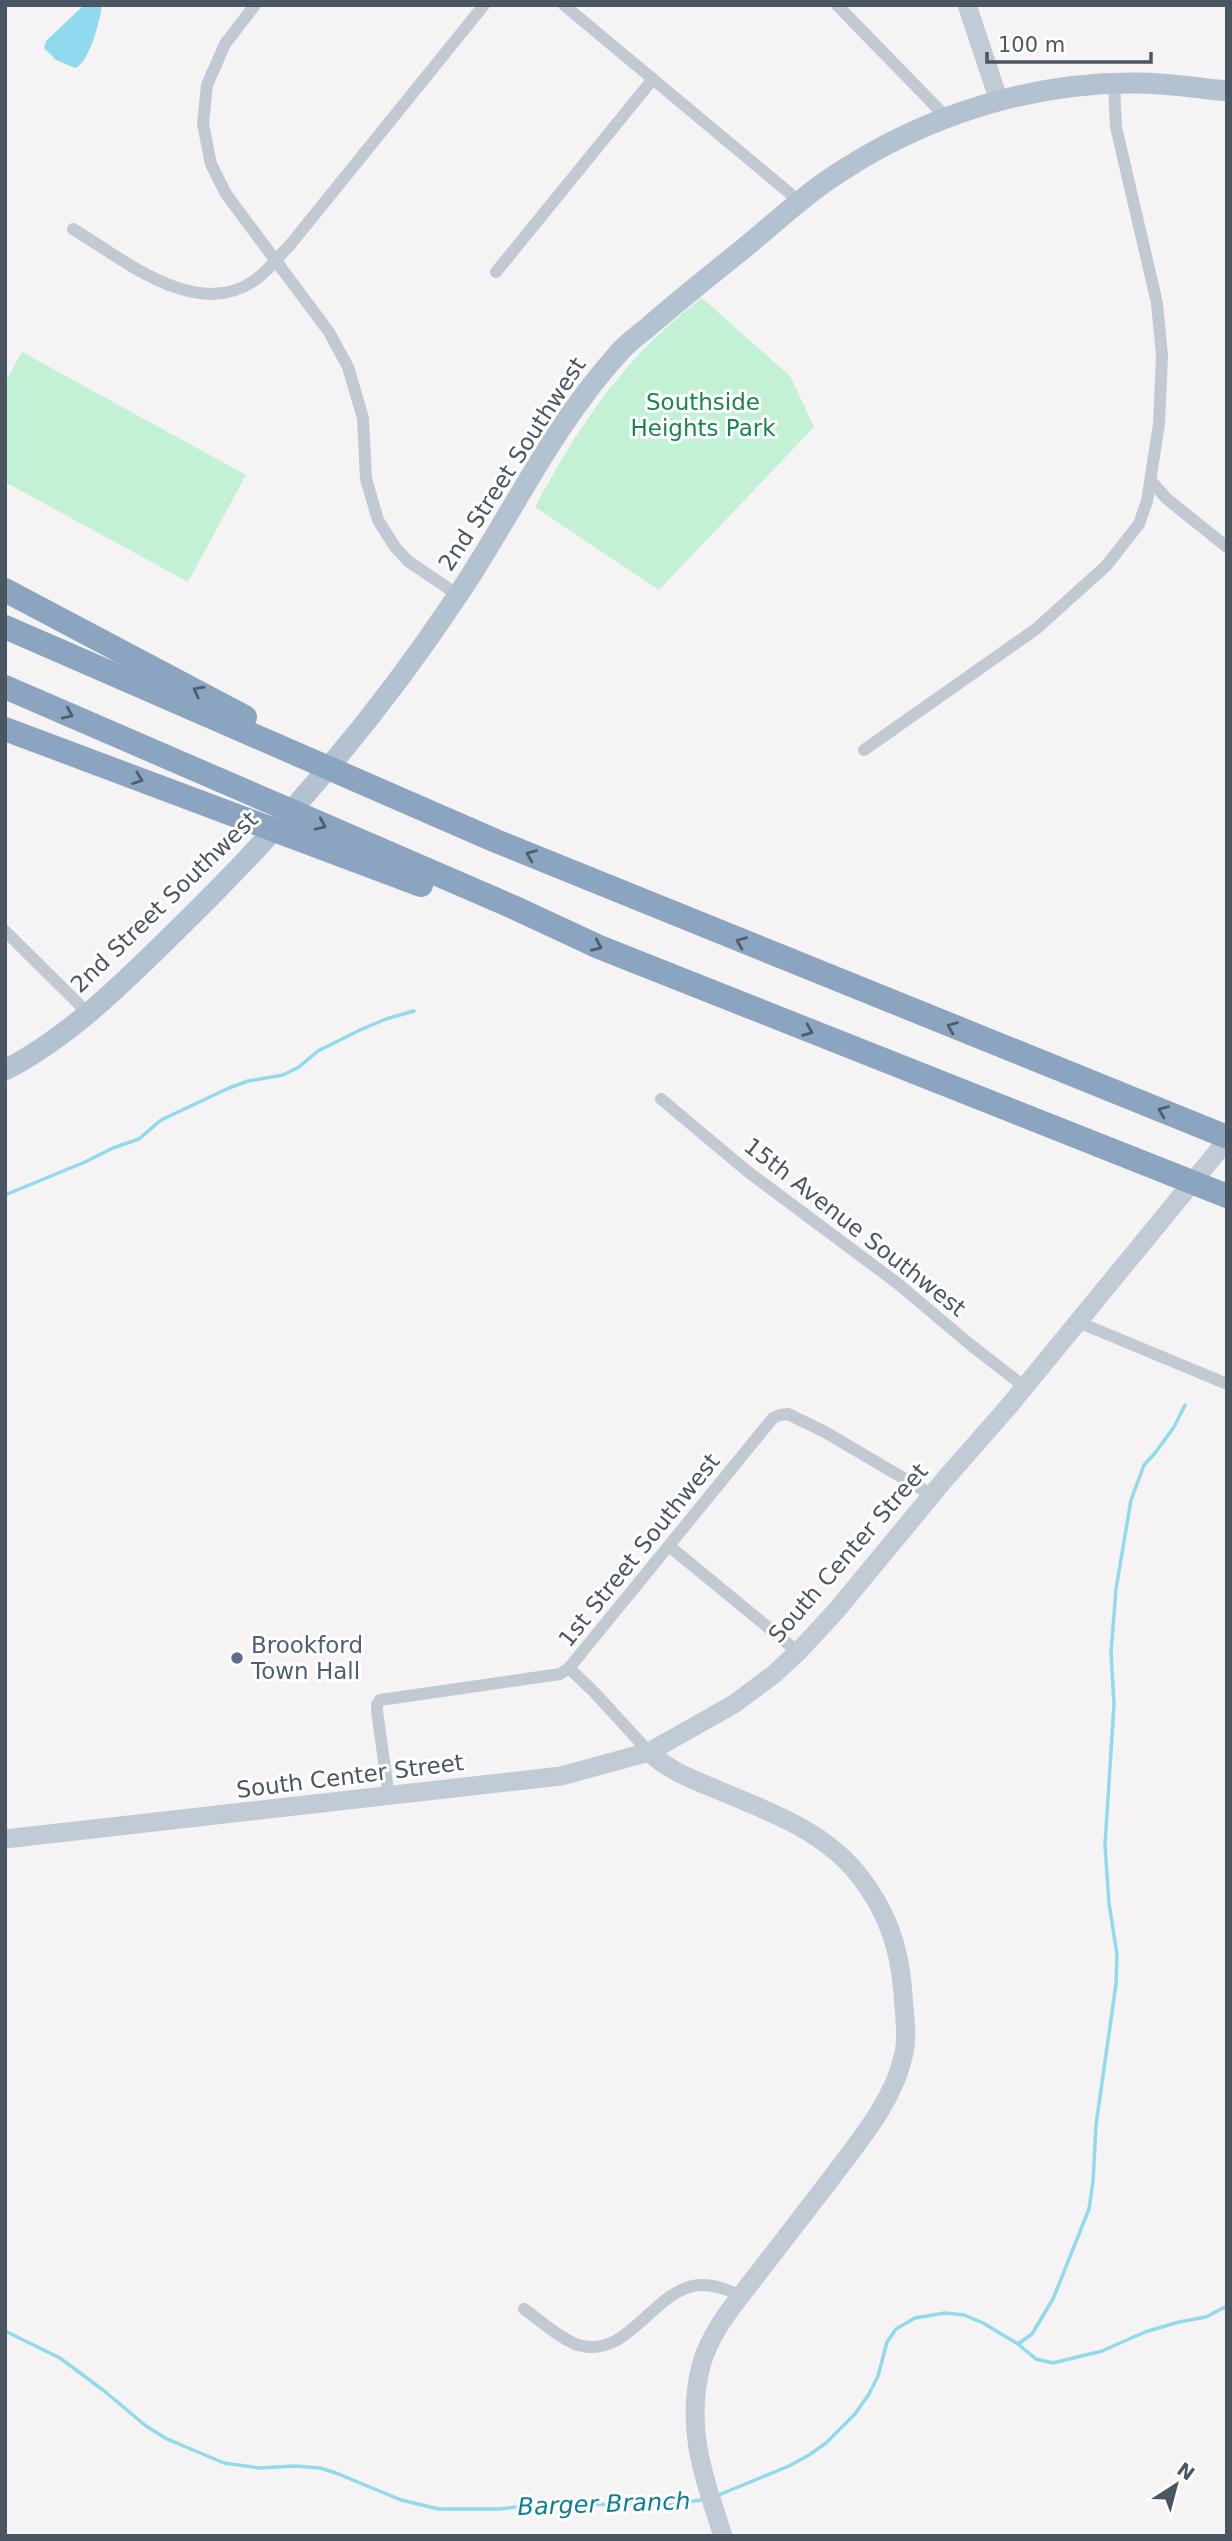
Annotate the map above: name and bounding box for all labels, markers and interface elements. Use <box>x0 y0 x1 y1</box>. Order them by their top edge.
scale bar <box>987 21 1152 65</box>
text: 100 m <box>998 33 1065 57</box>
street label: 2nd Street Southwest <box>433 352 591 576</box>
park label: Southside Heights Park <box>630 389 776 441</box>
one-way arrow <box>193 686 205 700</box>
one-way arrow <box>61 706 73 720</box>
one-way arrow <box>131 771 143 785</box>
street label: 2nd Street Southwest <box>65 806 263 998</box>
one-way arrow <box>314 817 326 831</box>
one-way arrow <box>525 850 537 864</box>
one-way arrow <box>736 936 748 950</box>
one-way arrow <box>590 938 602 952</box>
one-way arrow <box>947 1021 959 1035</box>
one-way arrow <box>801 1022 813 1036</box>
one-way arrow <box>1158 1106 1170 1120</box>
street label: 15th Avenue Southwest <box>739 1132 971 1322</box>
street label: 1st Street Southwest <box>553 1448 725 1652</box>
street label: South Center Street <box>763 1458 933 1648</box>
place label: Brookford Town Hall <box>250 1632 363 1684</box>
marker: Brookford Town Hall <box>229 1650 245 1666</box>
street label: South Center Street <box>235 1749 465 1803</box>
north arrow <box>1141 2450 1211 2520</box>
text: N <box>1173 2458 1199 2485</box>
water label: Barger Branch <box>517 2487 691 2521</box>

